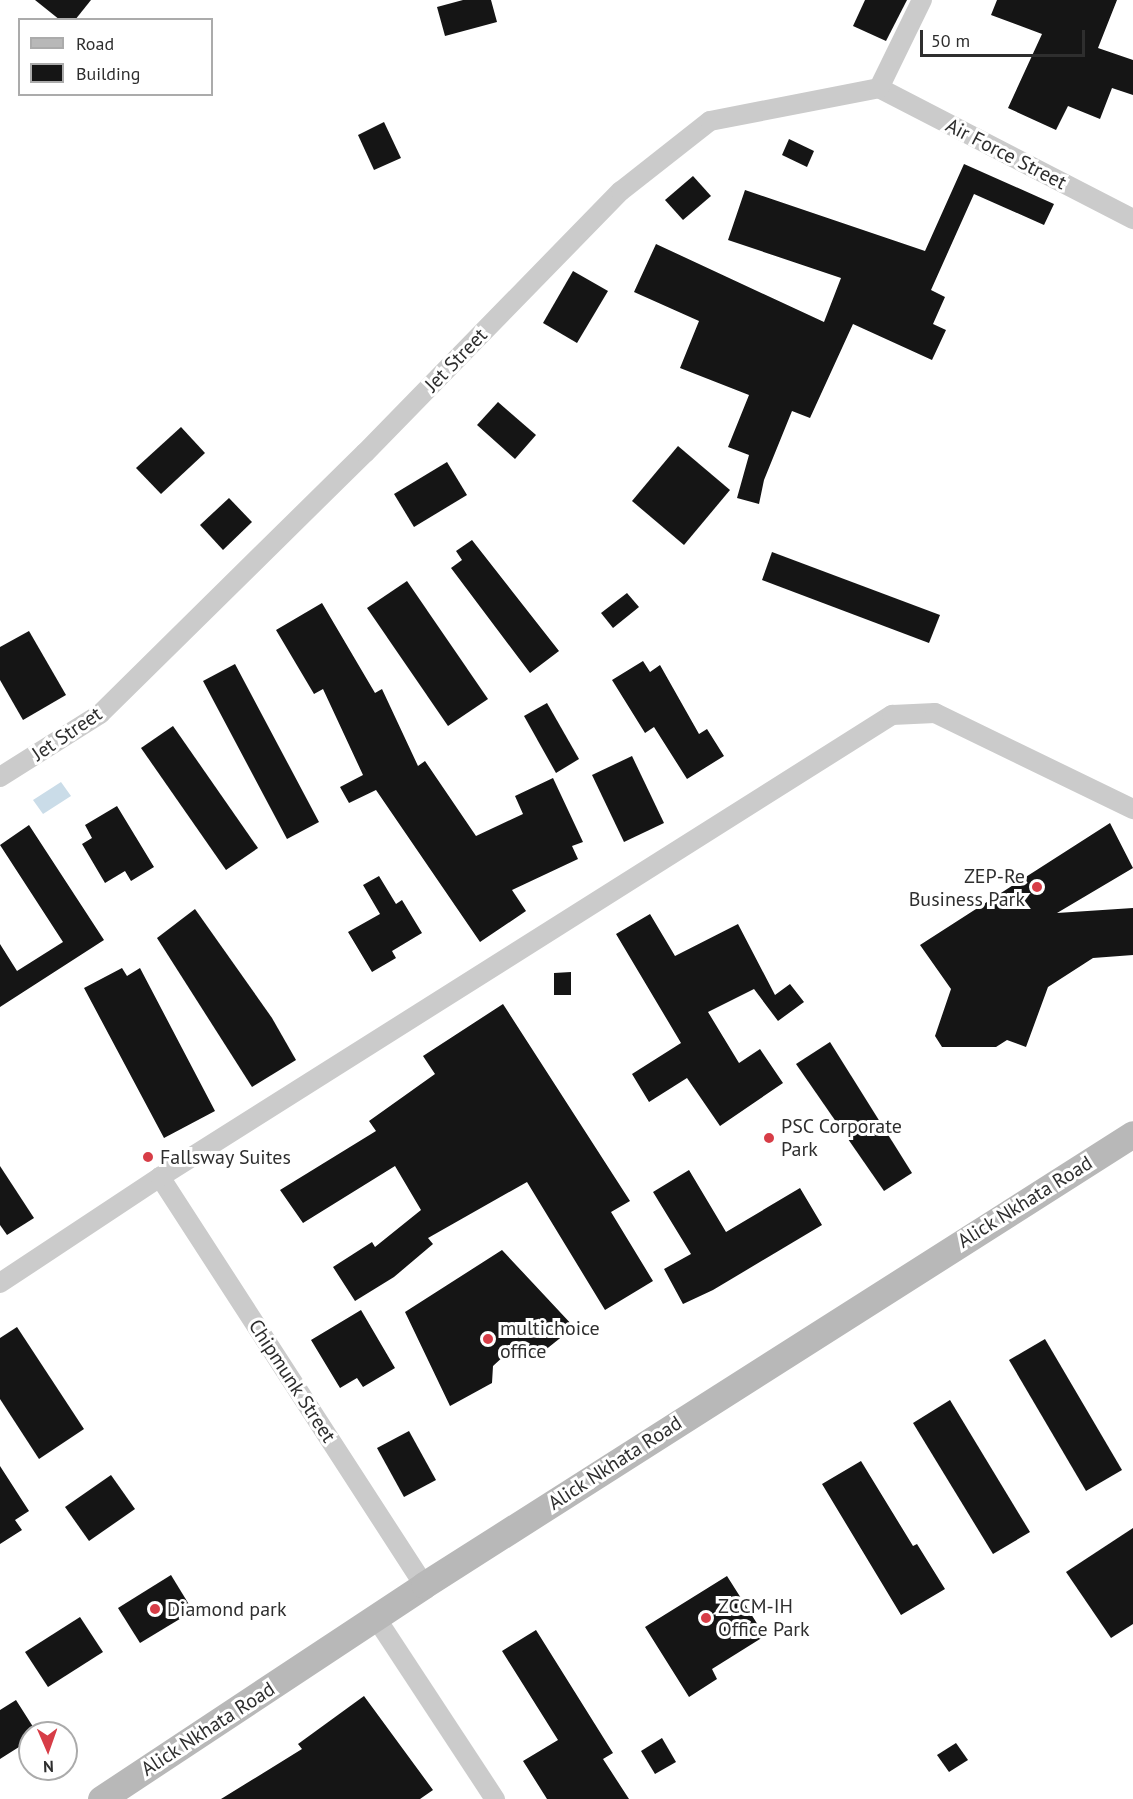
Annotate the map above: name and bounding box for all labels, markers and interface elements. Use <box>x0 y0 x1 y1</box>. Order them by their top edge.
legend <box>18 18 213 96</box>
scale bar <box>923 18 1088 56</box>
text: 50 m <box>931 29 970 52</box>
text: Road <box>76 32 114 55</box>
text: Building <box>76 62 140 85</box>
street label: Air Force Street <box>942 113 1070 195</box>
street label: Jet Street <box>420 323 492 397</box>
street label: Jet Street <box>27 702 107 766</box>
place label: ZEP-Re Business Park <box>909 864 1025 911</box>
marker: ZEP-Re Business Park <box>1030 880 1044 894</box>
place label: PSC Corporate Park <box>781 1114 903 1161</box>
marker: PSC Corporate Park <box>762 1131 776 1145</box>
place label: Fallsway Suites <box>160 1145 292 1169</box>
marker: Fallsway Suites <box>141 1150 155 1164</box>
street label: Alick Nkhata Road <box>953 1151 1097 1253</box>
street label: Chipmunk Street <box>243 1315 341 1447</box>
place label: multichoice office <box>500 1316 600 1363</box>
marker: multichoice office <box>481 1332 495 1346</box>
street label: Alick Nkhata Road <box>543 1411 687 1515</box>
place label: ZCCM-IH Office Park <box>718 1594 810 1641</box>
place label: Diamond park <box>167 1597 286 1621</box>
marker: Diamond park <box>148 1602 162 1616</box>
marker: ZCCM-IH Office Park <box>699 1611 713 1625</box>
street label: Alick Nkhata Road <box>136 1677 280 1781</box>
north arrow <box>18 1721 78 1781</box>
text: N <box>43 1757 54 1777</box>

